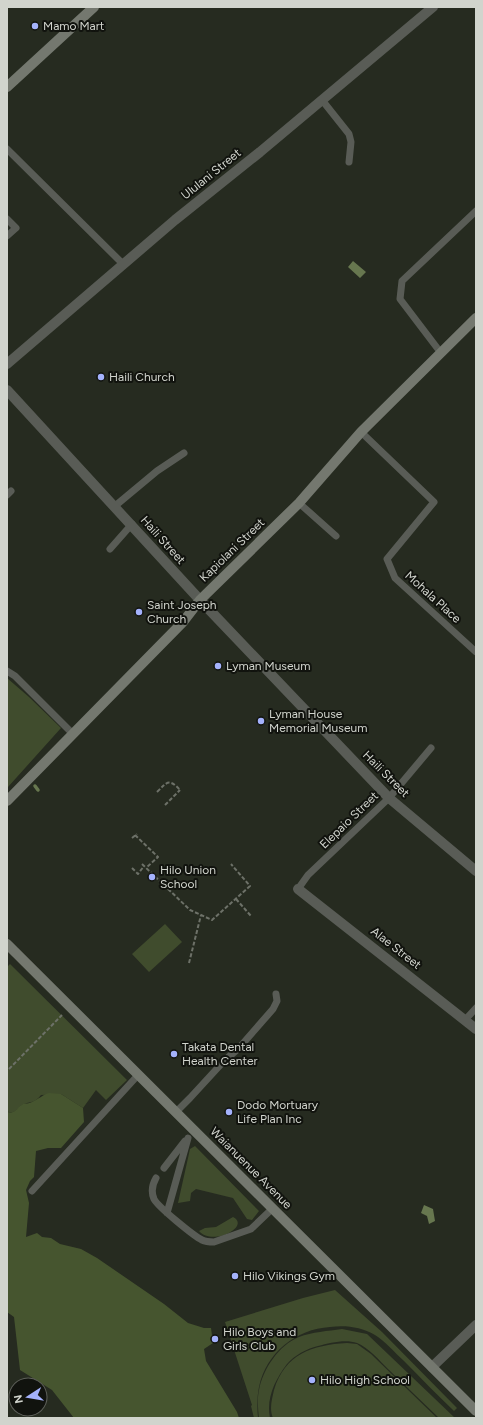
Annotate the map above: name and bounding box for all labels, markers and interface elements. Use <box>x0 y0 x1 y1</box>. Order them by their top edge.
place label: Mamo Mart <box>43 19 105 33</box>
marker: Mamo Mart <box>30 21 40 31</box>
street label: Ululani Street <box>178 145 244 202</box>
place label: Haili Church <box>109 370 175 384</box>
marker: Haili Church <box>96 372 106 382</box>
street label: Haili Street <box>138 513 189 567</box>
street label: Kapiolani Street <box>197 515 268 585</box>
street label: Mohala Place <box>402 568 464 626</box>
place label: Saint Joseph Church <box>147 598 217 626</box>
marker: Saint Joseph Church <box>134 607 144 617</box>
place label: Lyman Museum <box>226 659 310 673</box>
marker: Lyman Museum <box>213 661 223 671</box>
place label: Lyman House Memorial Museum <box>269 707 367 735</box>
marker: Lyman House Memorial Museum <box>256 716 266 726</box>
street label: Haili Street <box>360 748 412 800</box>
street label: Elepaio Street <box>317 788 381 851</box>
place label: Hilo Union School <box>160 863 216 891</box>
marker: Hilo Union School <box>147 872 157 882</box>
street label: Alae Street <box>368 924 424 972</box>
place label: Takata Dental Health Center <box>182 1040 258 1068</box>
marker: Takata Dental Health Center <box>169 1049 179 1059</box>
place label: Dodo Mortuary Life Plan Inc <box>237 1098 319 1126</box>
marker: Dodo Mortuary Life Plan Inc <box>224 1107 234 1117</box>
street label: Waianuenue Avenue <box>207 1124 295 1212</box>
place label: Hilo Vikings Gym <box>243 1269 335 1283</box>
marker: Hilo Vikings Gym <box>230 1271 240 1281</box>
place label: Hilo Boys and Girls Club <box>223 1325 296 1353</box>
marker: Hilo Boys and Girls Club <box>210 1334 220 1344</box>
place label: Hilo High School <box>320 1373 410 1387</box>
marker: Hilo High School <box>307 1375 317 1385</box>
north arrow <box>8 1377 48 1417</box>
text: N <box>11 1393 26 1404</box>

